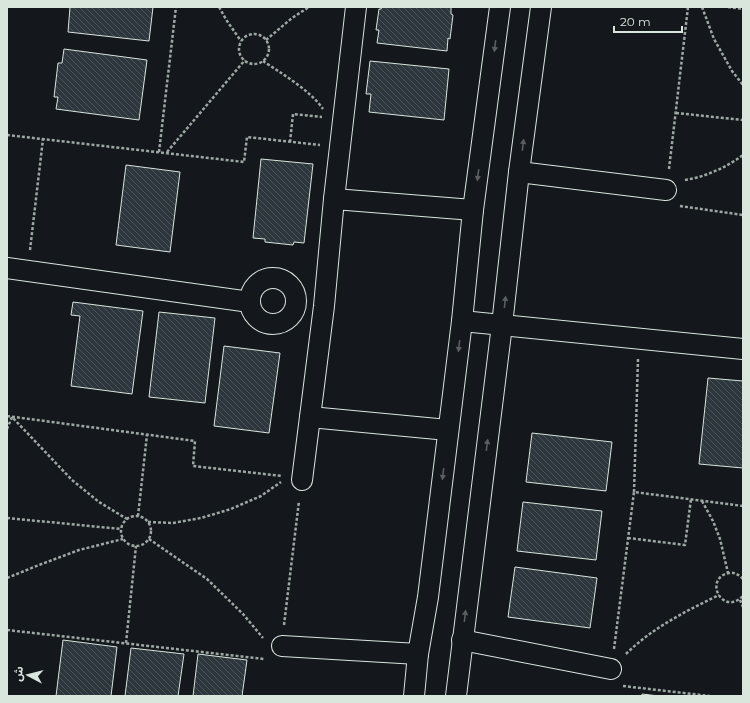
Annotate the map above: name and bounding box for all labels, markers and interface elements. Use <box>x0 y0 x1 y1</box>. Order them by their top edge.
scale bar <box>614 8 682 34</box>
text: 20 m <box>620 14 651 29</box>
one-way arrow <box>492 40 498 52</box>
one-way arrow <box>520 139 526 151</box>
one-way arrow <box>475 169 481 181</box>
one-way arrow <box>502 296 508 308</box>
one-way arrow <box>456 339 462 352</box>
one-way arrow <box>484 439 490 451</box>
one-way arrow <box>440 468 446 481</box>
one-way arrow <box>462 609 468 622</box>
north arrow <box>8 655 48 695</box>
text: ش <box>10 665 26 682</box>

